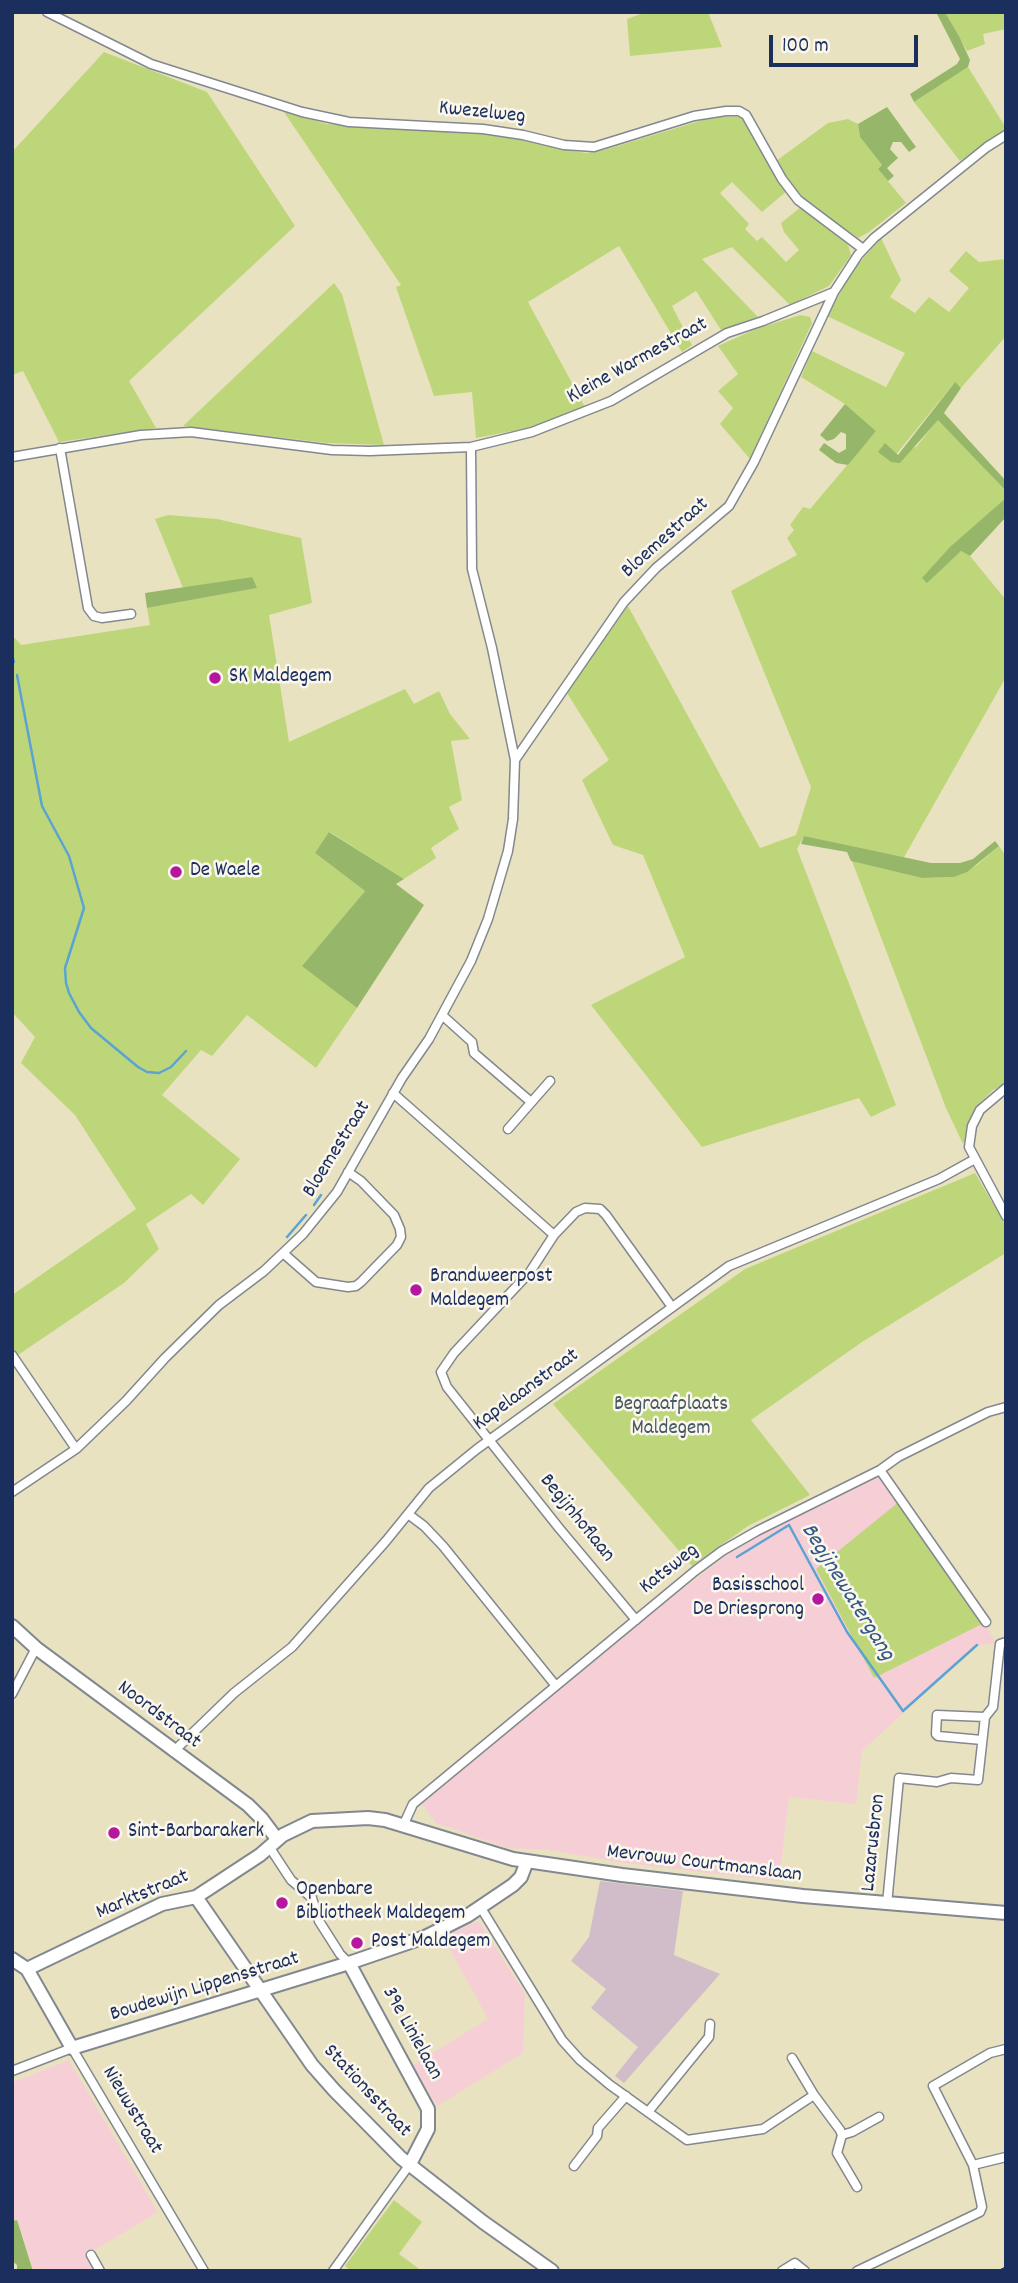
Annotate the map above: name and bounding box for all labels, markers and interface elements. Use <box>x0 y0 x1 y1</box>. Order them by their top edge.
scale bar <box>773 21 922 65</box>
text: 100 m <box>782 32 829 62</box>
street label: Kwezelweg <box>438 97 526 131</box>
street label: Kleine Warmestraat <box>563 313 713 411</box>
street label: Bloemestraat <box>617 493 715 585</box>
place label: SK Maldegem <box>229 665 332 691</box>
marker: SK Maldegem <box>207 670 223 686</box>
place label: De Waele <box>190 859 260 885</box>
marker: De Waele <box>168 864 184 880</box>
street label: Bloemestraat <box>298 1097 378 1203</box>
place label: Brandweerpost Maldegem <box>430 1265 553 1315</box>
marker: Brandweerpost Maldegem <box>408 1282 424 1298</box>
street label: Kapelaanstraat <box>469 1344 585 1438</box>
park label: Begraafplaats Maldegem <box>614 1393 728 1443</box>
street label: Begijnhoflaan <box>533 1470 619 1568</box>
water label: Begijnewatergang <box>793 1519 899 1667</box>
street label: Katsweg <box>635 1539 705 1601</box>
place label: Basisschool De Driesprong <box>693 1574 804 1624</box>
marker: Basisschool De Driesprong <box>810 1591 826 1607</box>
street label: Noordstraat <box>111 1676 205 1756</box>
street label: Lazarusbron <box>857 1793 893 1893</box>
place label: Sint-Barbarakerk <box>128 1820 264 1846</box>
marker: Sint-Barbarakerk <box>106 1825 122 1841</box>
street label: Mevrouw Courtmanslaan <box>605 1841 803 1889</box>
street label: Marktstraat <box>93 1865 193 1927</box>
place label: Openbare Bibliotheek Maldegem <box>296 1878 465 1928</box>
marker: Openbare Bibliotheek Maldegem <box>274 1895 290 1911</box>
place label: Post Maldegem <box>371 1930 490 1956</box>
marker: Post Maldegem <box>349 1935 365 1951</box>
street label: Boudewijn Lippensstraat <box>107 1947 303 2029</box>
street label: 39e Linielaan <box>375 1983 447 2085</box>
street label: Stationsstraat <box>316 2040 416 2144</box>
street label: Nieuwstraat <box>95 2063 167 2159</box>

